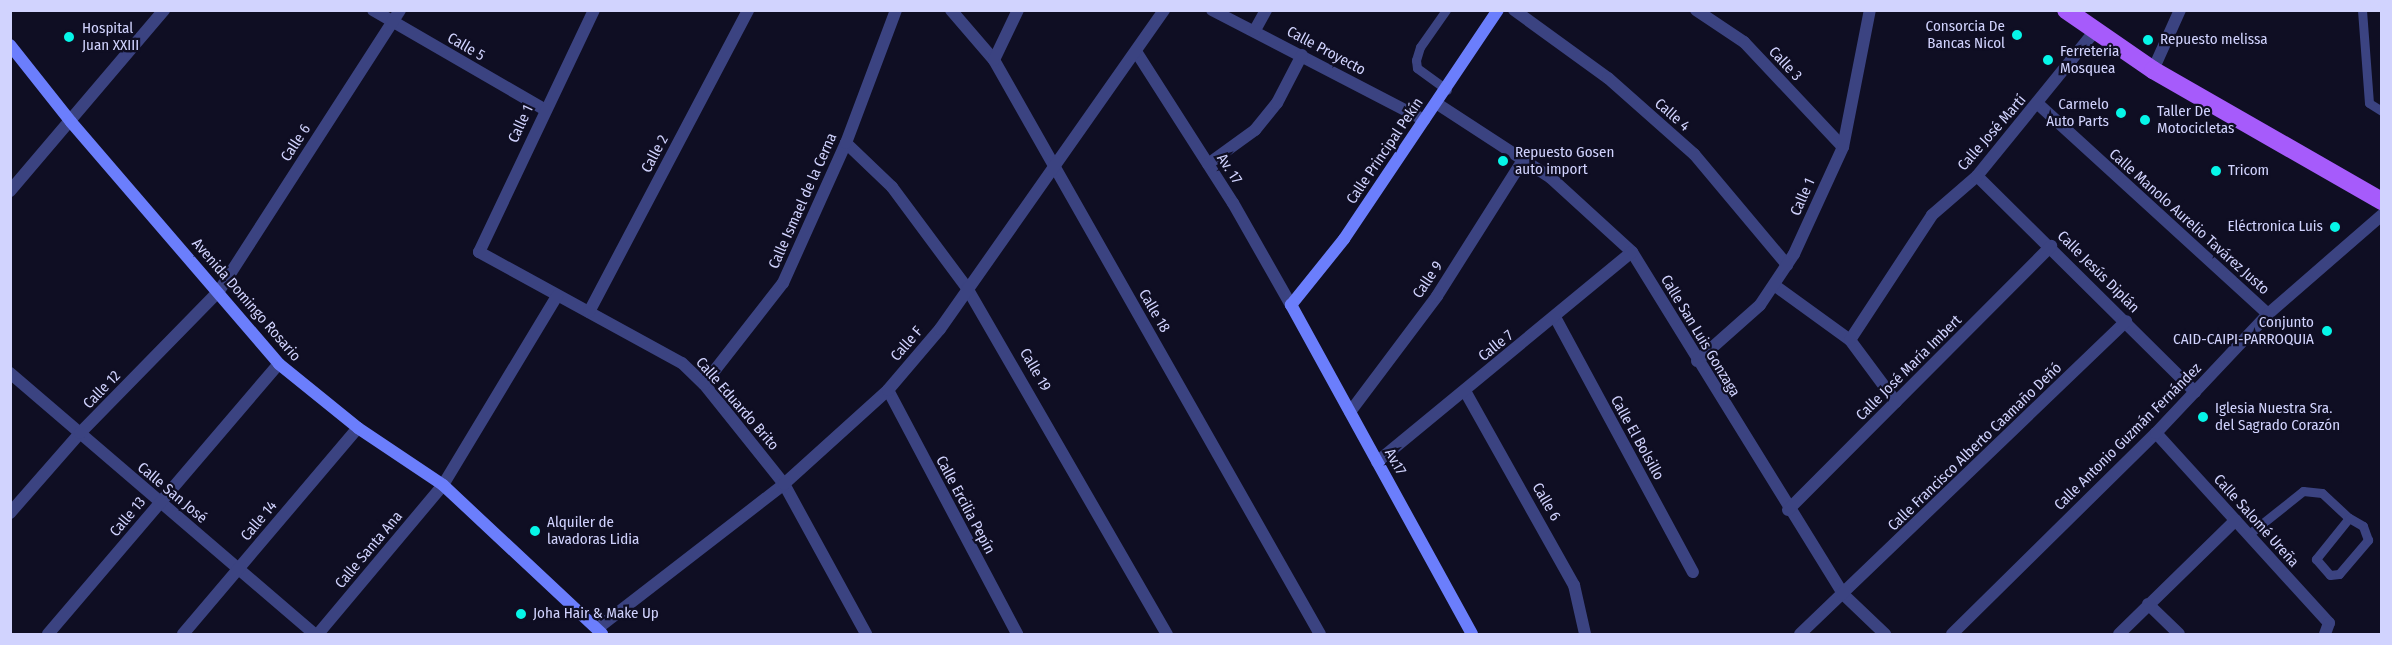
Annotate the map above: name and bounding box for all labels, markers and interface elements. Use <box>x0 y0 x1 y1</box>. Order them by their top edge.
place label: Consorcia De Bancas Nicol <box>1926 17 2005 52</box>
place label: Hospital Juan XXIII <box>82 19 139 54</box>
street label: Calle Proyecto <box>1284 23 1368 79</box>
marker: Hospital Juan XXIII <box>60 28 78 46</box>
marker: Consorcia De Bancas Nicol <box>2010 28 2024 42</box>
street label: Calle 5 <box>444 29 488 65</box>
place label: Repuesto melissa <box>2160 31 2268 49</box>
marker: Repuesto melissa <box>2141 33 2155 47</box>
place label: Ferreteria Mosquea <box>2060 42 2119 77</box>
street label: Calle 3 <box>1765 43 1805 85</box>
marker: Ferreteria Mosquea <box>2041 53 2055 67</box>
street label: Calle José Martí <box>1954 91 2030 175</box>
street label: Calle Principal Pekín <box>1343 95 1427 207</box>
street label: Calle 4 <box>1651 95 1693 135</box>
place label: Carmelo Auto Parts <box>2046 95 2109 130</box>
street label: Calle 1 <box>505 102 537 146</box>
place label: Taller De Motocicletas <box>2157 102 2234 137</box>
marker: Carmelo Auto Parts <box>2114 106 2128 120</box>
marker: Taller De Motocicletas <box>2138 113 2152 127</box>
street label: Calle 6 <box>277 121 315 165</box>
street label: Calle Ismael de la Cerna <box>765 130 841 272</box>
street label: Calle 2 <box>638 132 672 176</box>
place label: Repuesto Gosen auto import <box>1515 143 1614 178</box>
street label: Calle Manolo Aurelio Tavárez Justo <box>2105 145 2273 299</box>
street label: Av. 17 <box>1213 150 1245 188</box>
marker: Repuesto Gosen auto import <box>1496 154 1510 168</box>
place label: Tricom <box>2228 162 2269 180</box>
marker: Tricom <box>2209 164 2223 178</box>
street label: Calle 1 <box>1787 175 1819 219</box>
place label: Eléctronica Luis <box>2227 218 2323 236</box>
marker: Eléctronica Luis <box>2328 220 2342 234</box>
street label: Calle Jesús Diplán <box>2053 227 2143 317</box>
street label: Avenida Domingo Rosario <box>188 235 304 365</box>
street label: Calle 9 <box>1409 258 1447 302</box>
street label: Calle San Luis Gonzaga <box>1656 272 1744 400</box>
street label: Calle 18 <box>1135 286 1173 336</box>
street label: Calle José María Imbert <box>1853 312 1965 424</box>
place label: Conjunto CAID-CAIPI-PARROQUIA <box>2173 313 2314 348</box>
marker: Conjunto CAID-CAIPI-PARROQUIA <box>2318 322 2336 340</box>
street label: Calle F <box>887 323 927 365</box>
street label: Calle 7 <box>1475 327 1517 365</box>
street label: Calle 19 <box>1016 345 1054 395</box>
street label: Calle Eduardo Brito <box>692 354 782 454</box>
street label: Calle Francisco Alberto Caamaño Deñó <box>1884 359 2066 535</box>
street label: Calle Antonio Guzmán Fernández <box>2051 360 2205 514</box>
street label: Calle 12 <box>80 367 124 413</box>
street label: Calle El Bolsillo <box>1606 393 1668 483</box>
place label: Iglesia Nuestra Sra. del Sagrado Corazón <box>2215 399 2340 434</box>
marker: Iglesia Nuestra Sra. del Sagrado Corazón <box>2196 410 2210 424</box>
street label: Av.17 <box>1380 446 1410 478</box>
street label: Calle Ercilia Pepín <box>932 453 998 557</box>
street label: Calle San José <box>133 459 211 527</box>
street label: Calle Salomé Ureña <box>2210 471 2302 571</box>
street label: Calle 6 <box>1528 480 1564 524</box>
street label: Calle 13 <box>106 494 150 540</box>
street label: Calle 14 <box>237 497 281 545</box>
street label: Calle Santa Ana <box>332 508 406 592</box>
place label: Alquiler de lavadoras Lidia <box>547 513 639 548</box>
marker: Alquiler de lavadoras Lidia <box>528 524 542 538</box>
place label: Joha Hair & Make Up <box>533 605 659 623</box>
marker: Joha Hair & Make Up <box>514 607 528 621</box>

